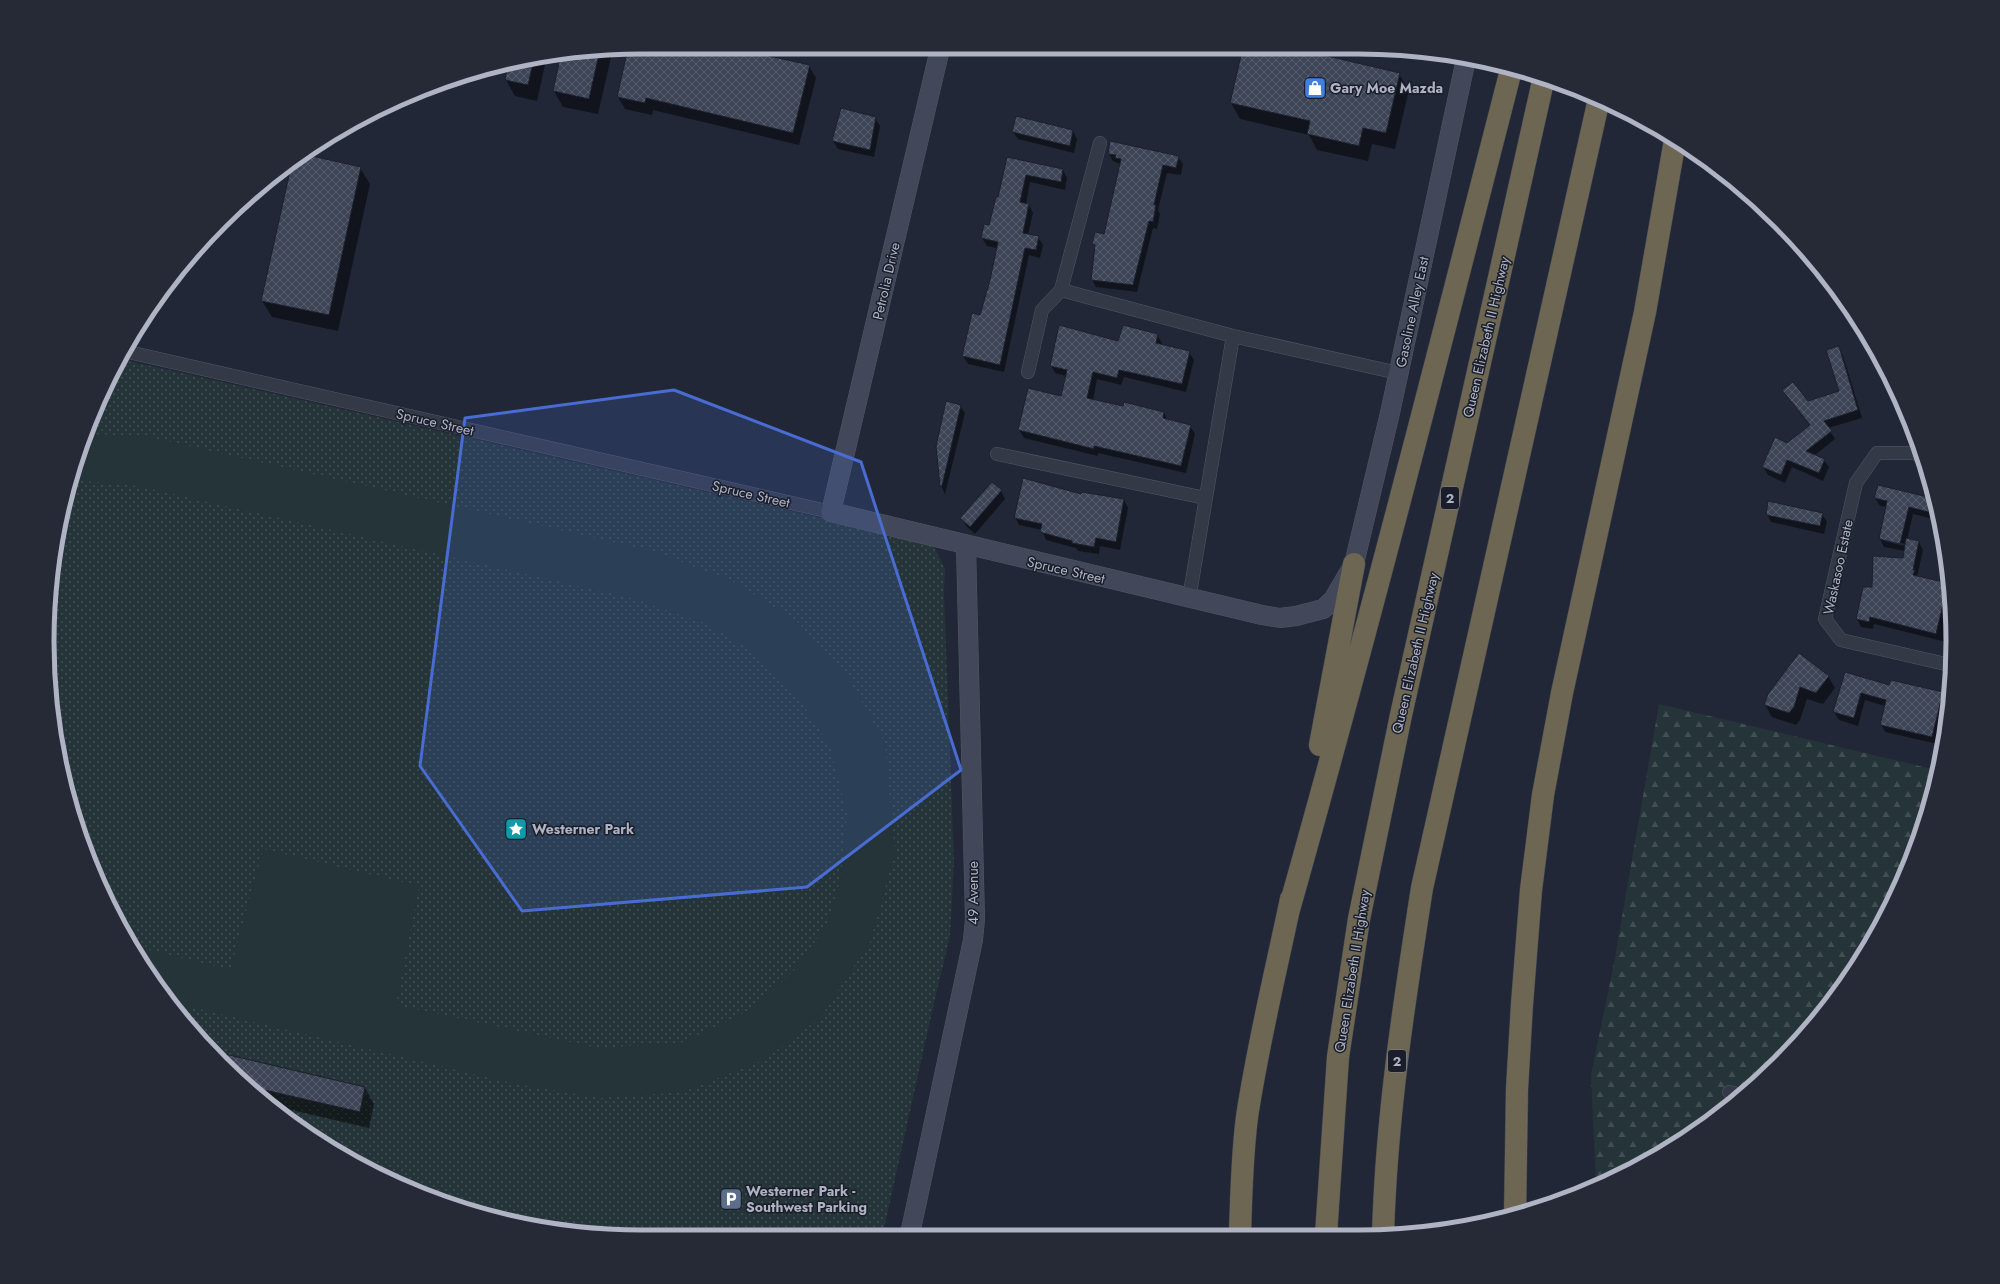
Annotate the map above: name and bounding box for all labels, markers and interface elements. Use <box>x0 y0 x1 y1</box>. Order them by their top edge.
shop icon: Gary Moe Mazda <box>1302 75 1328 101</box>
place label: Gary Moe Mazda <box>1330 78 1443 98</box>
street label: Petrolia Drive <box>867 240 905 322</box>
street label: Gasoline Alley East <box>1390 254 1434 369</box>
street label: Queen Elizabeth II Highway <box>1458 254 1514 419</box>
street label: Spruce Street <box>394 403 477 441</box>
street label: Spruce Street <box>710 475 793 513</box>
road number: 2 <box>1441 487 1459 509</box>
street label: Waskasoo Estate <box>1818 518 1858 616</box>
street label: Spruce Street <box>1025 551 1108 589</box>
street label: Queen Elizabeth II Highway <box>1387 570 1443 735</box>
place icon: Westerner Park <box>503 816 529 842</box>
place label: Westerner Park <box>532 819 634 839</box>
street label: 49 Avenue <box>963 861 983 925</box>
street label: Queen Elizabeth II Highway <box>1329 887 1375 1054</box>
road number: 2 <box>1388 1050 1406 1072</box>
place label: Westerner Park - Southwest Parking <box>746 1181 867 1217</box>
parking icon: Westerner Park - Southwest Parking <box>718 1186 744 1212</box>

